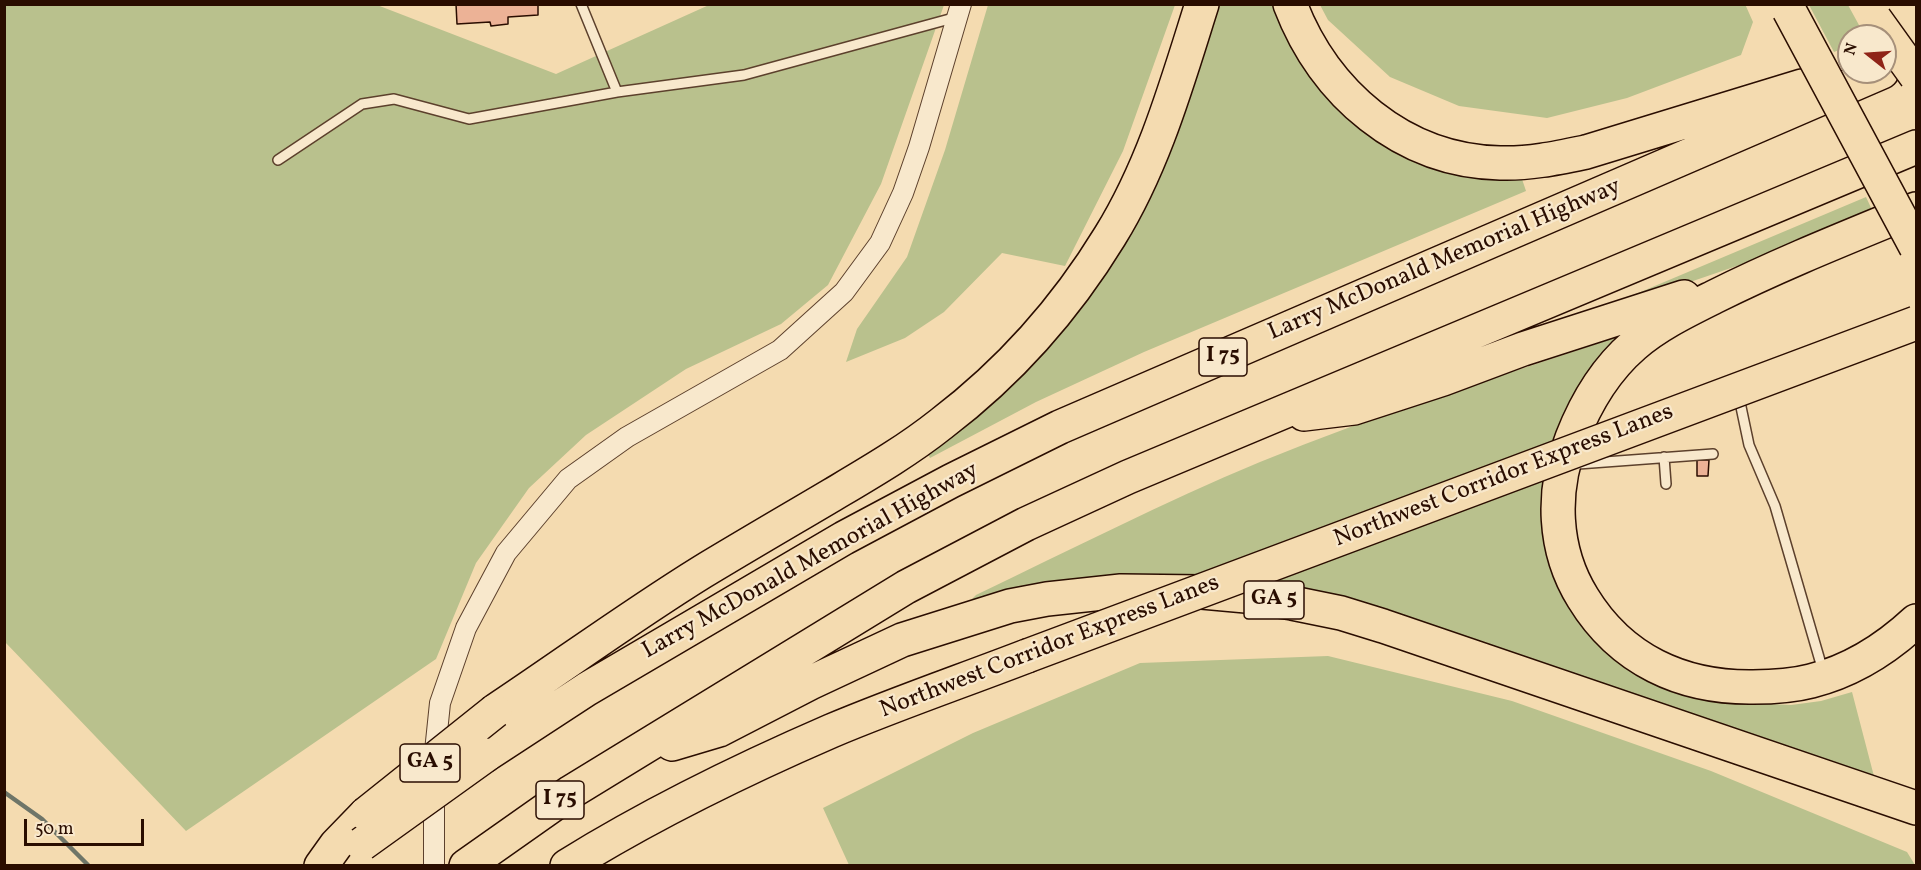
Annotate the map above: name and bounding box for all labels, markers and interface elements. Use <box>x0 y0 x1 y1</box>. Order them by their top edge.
north arrow <box>1837 24 1897 84</box>
text: N <box>1839 41 1864 58</box>
street label: Larry McDonald Memorial Highway <box>1264 173 1626 349</box>
road number: I 75 <box>1199 338 1247 376</box>
street label: Northwest Corridor Express Lanes <box>1330 399 1678 555</box>
street label: Larry McDonald Memorial Highway <box>638 457 984 667</box>
street label: Northwest Corridor Express Lanes <box>876 570 1224 726</box>
road number: GA 5 <box>1244 581 1304 619</box>
road number: GA 5 <box>400 744 460 782</box>
road number: I 75 <box>536 781 584 819</box>
scale bar <box>27 807 147 845</box>
text: 50 m <box>35 817 74 842</box>

